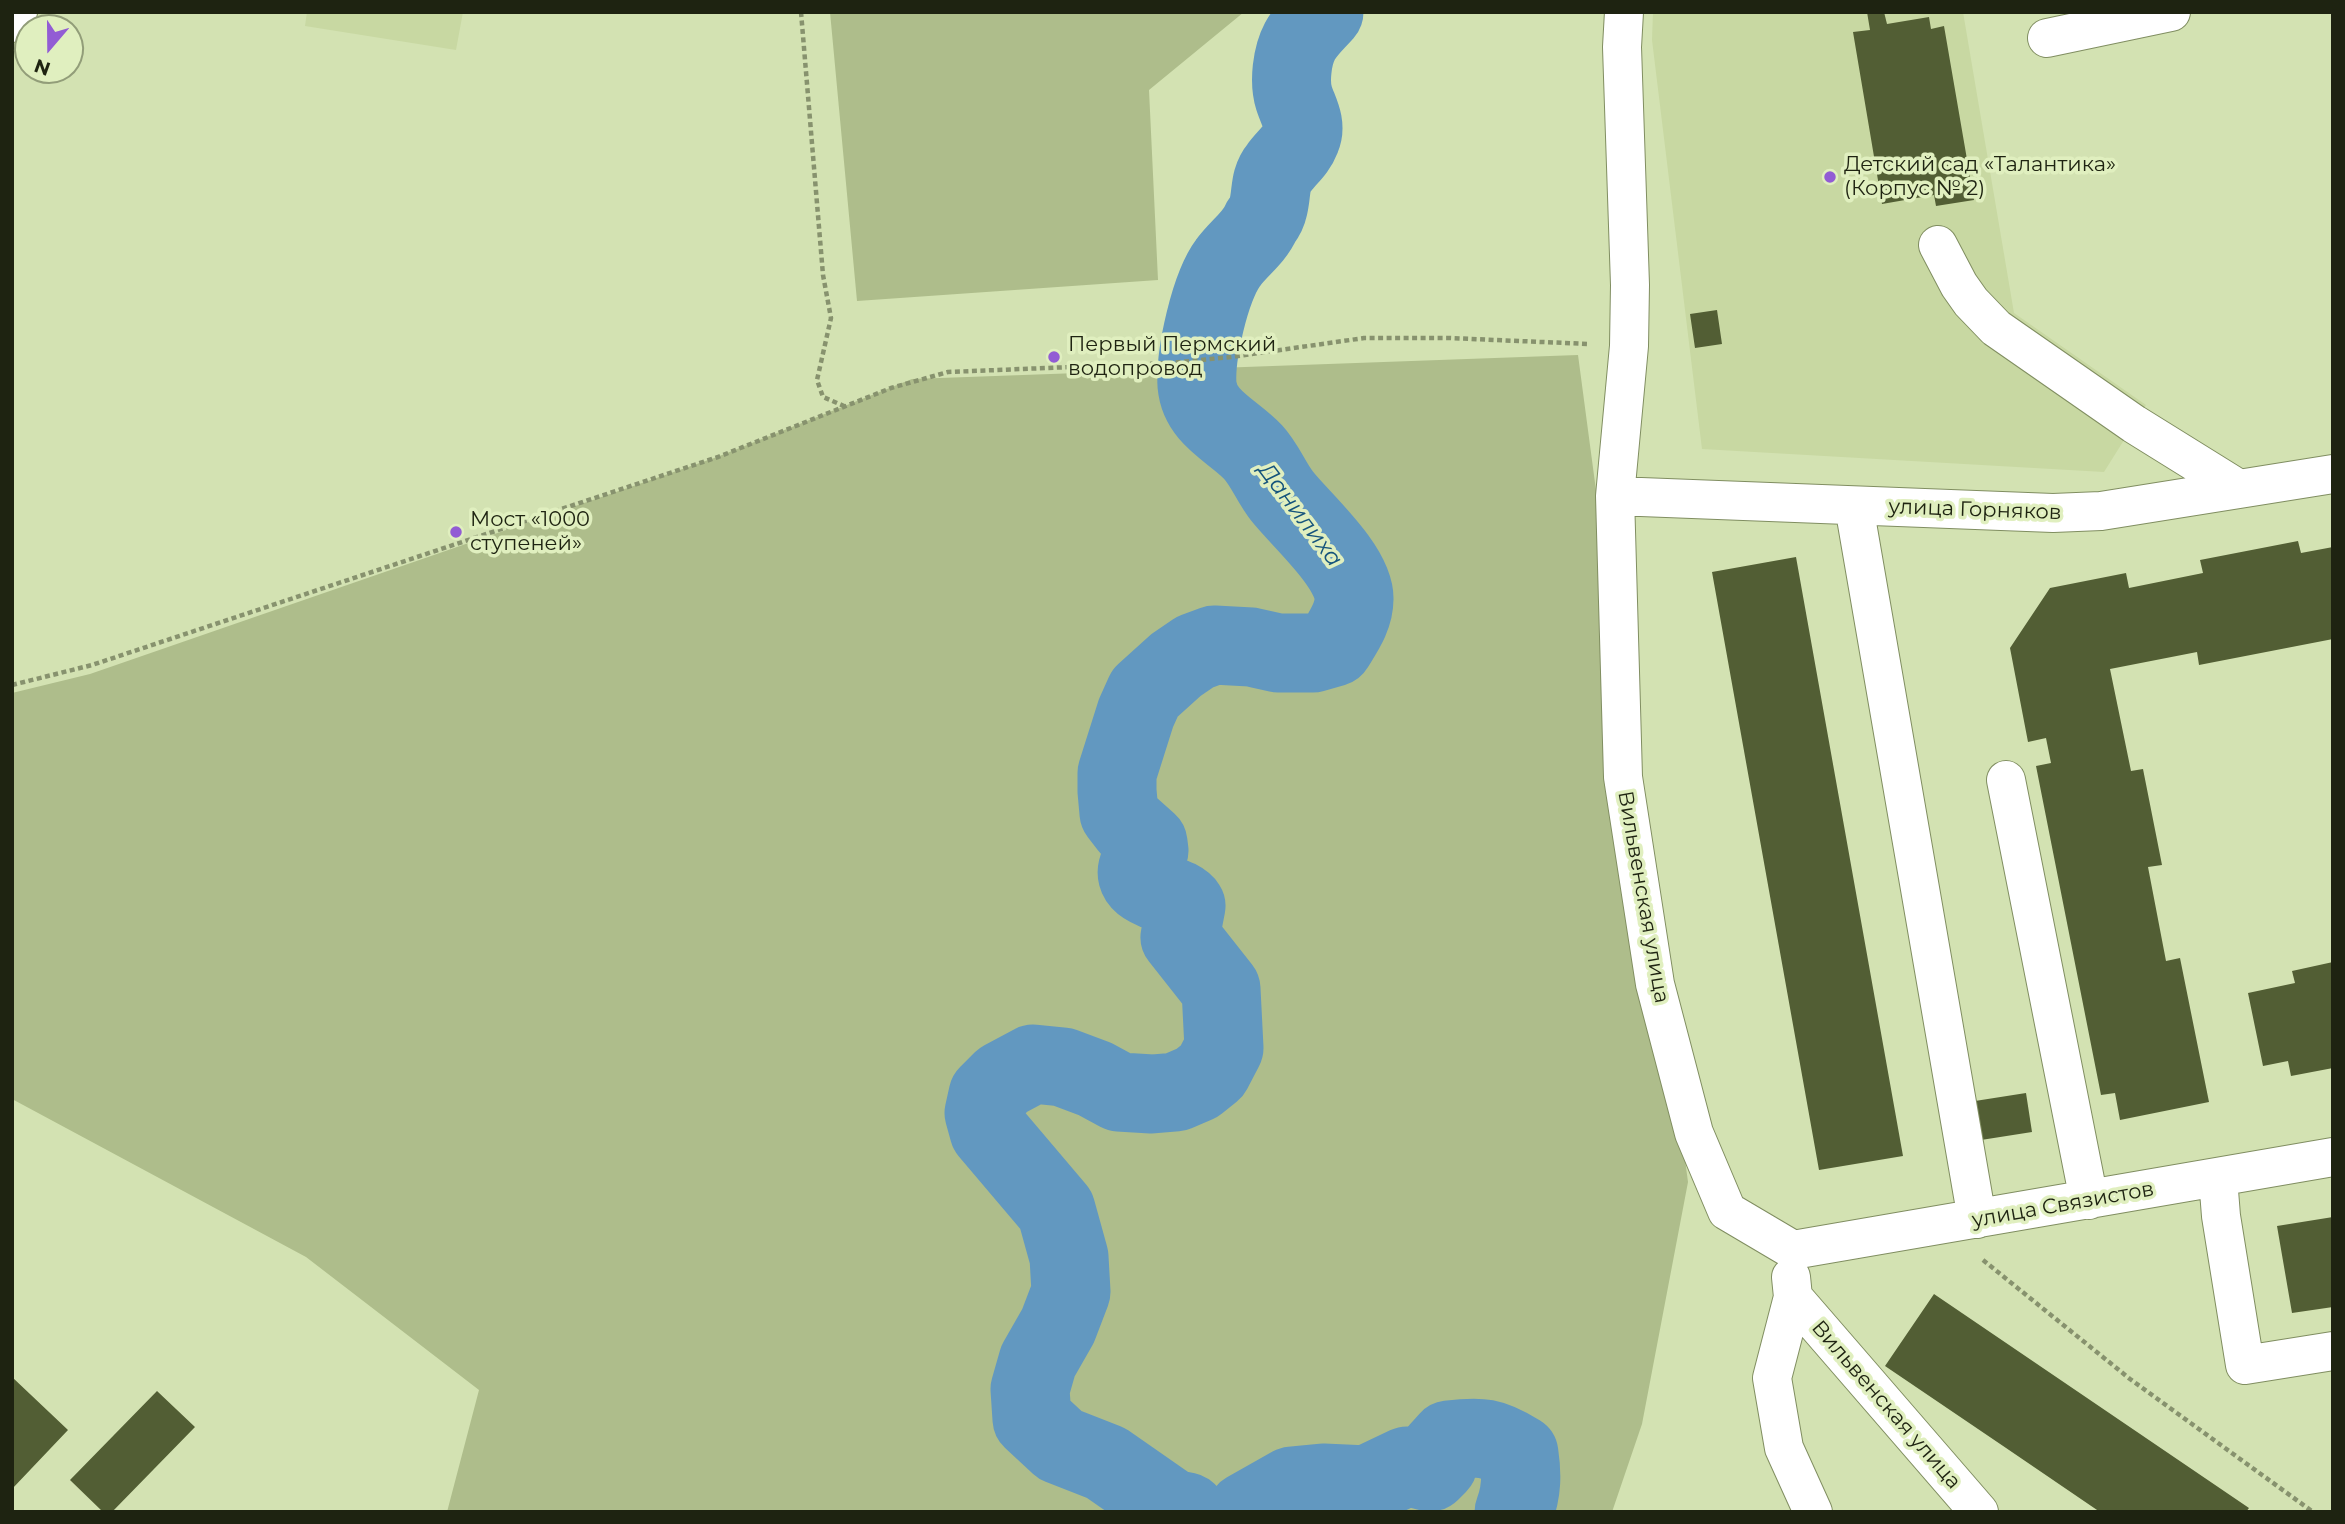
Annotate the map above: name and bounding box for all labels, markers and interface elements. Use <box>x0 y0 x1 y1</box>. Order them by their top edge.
north arrow <box>14 14 84 84</box>
text: N <box>31 54 53 81</box>
place label: Детский сад «Талантика» (Корпус № 2) <box>1844 152 2116 202</box>
marker: Детский сад «Талантика» (Корпус № 2) <box>1822 169 1838 185</box>
place label: Первый Пермский водопровод <box>1068 332 1276 382</box>
marker: Первый Пермский водопровод <box>1046 349 1062 365</box>
water label: Данилиха <box>1252 458 1348 572</box>
street label: улица Горняков <box>1888 494 2062 526</box>
place label: Мост «1000 ступеней» <box>470 507 590 557</box>
marker: Мост «1000 ступеней» <box>448 524 464 540</box>
street label: Вильвенская улица <box>1612 789 1674 1005</box>
street label: улица Связистов <box>1970 1177 2156 1233</box>
street label: Вильвенская улица <box>1806 1316 1966 1494</box>

